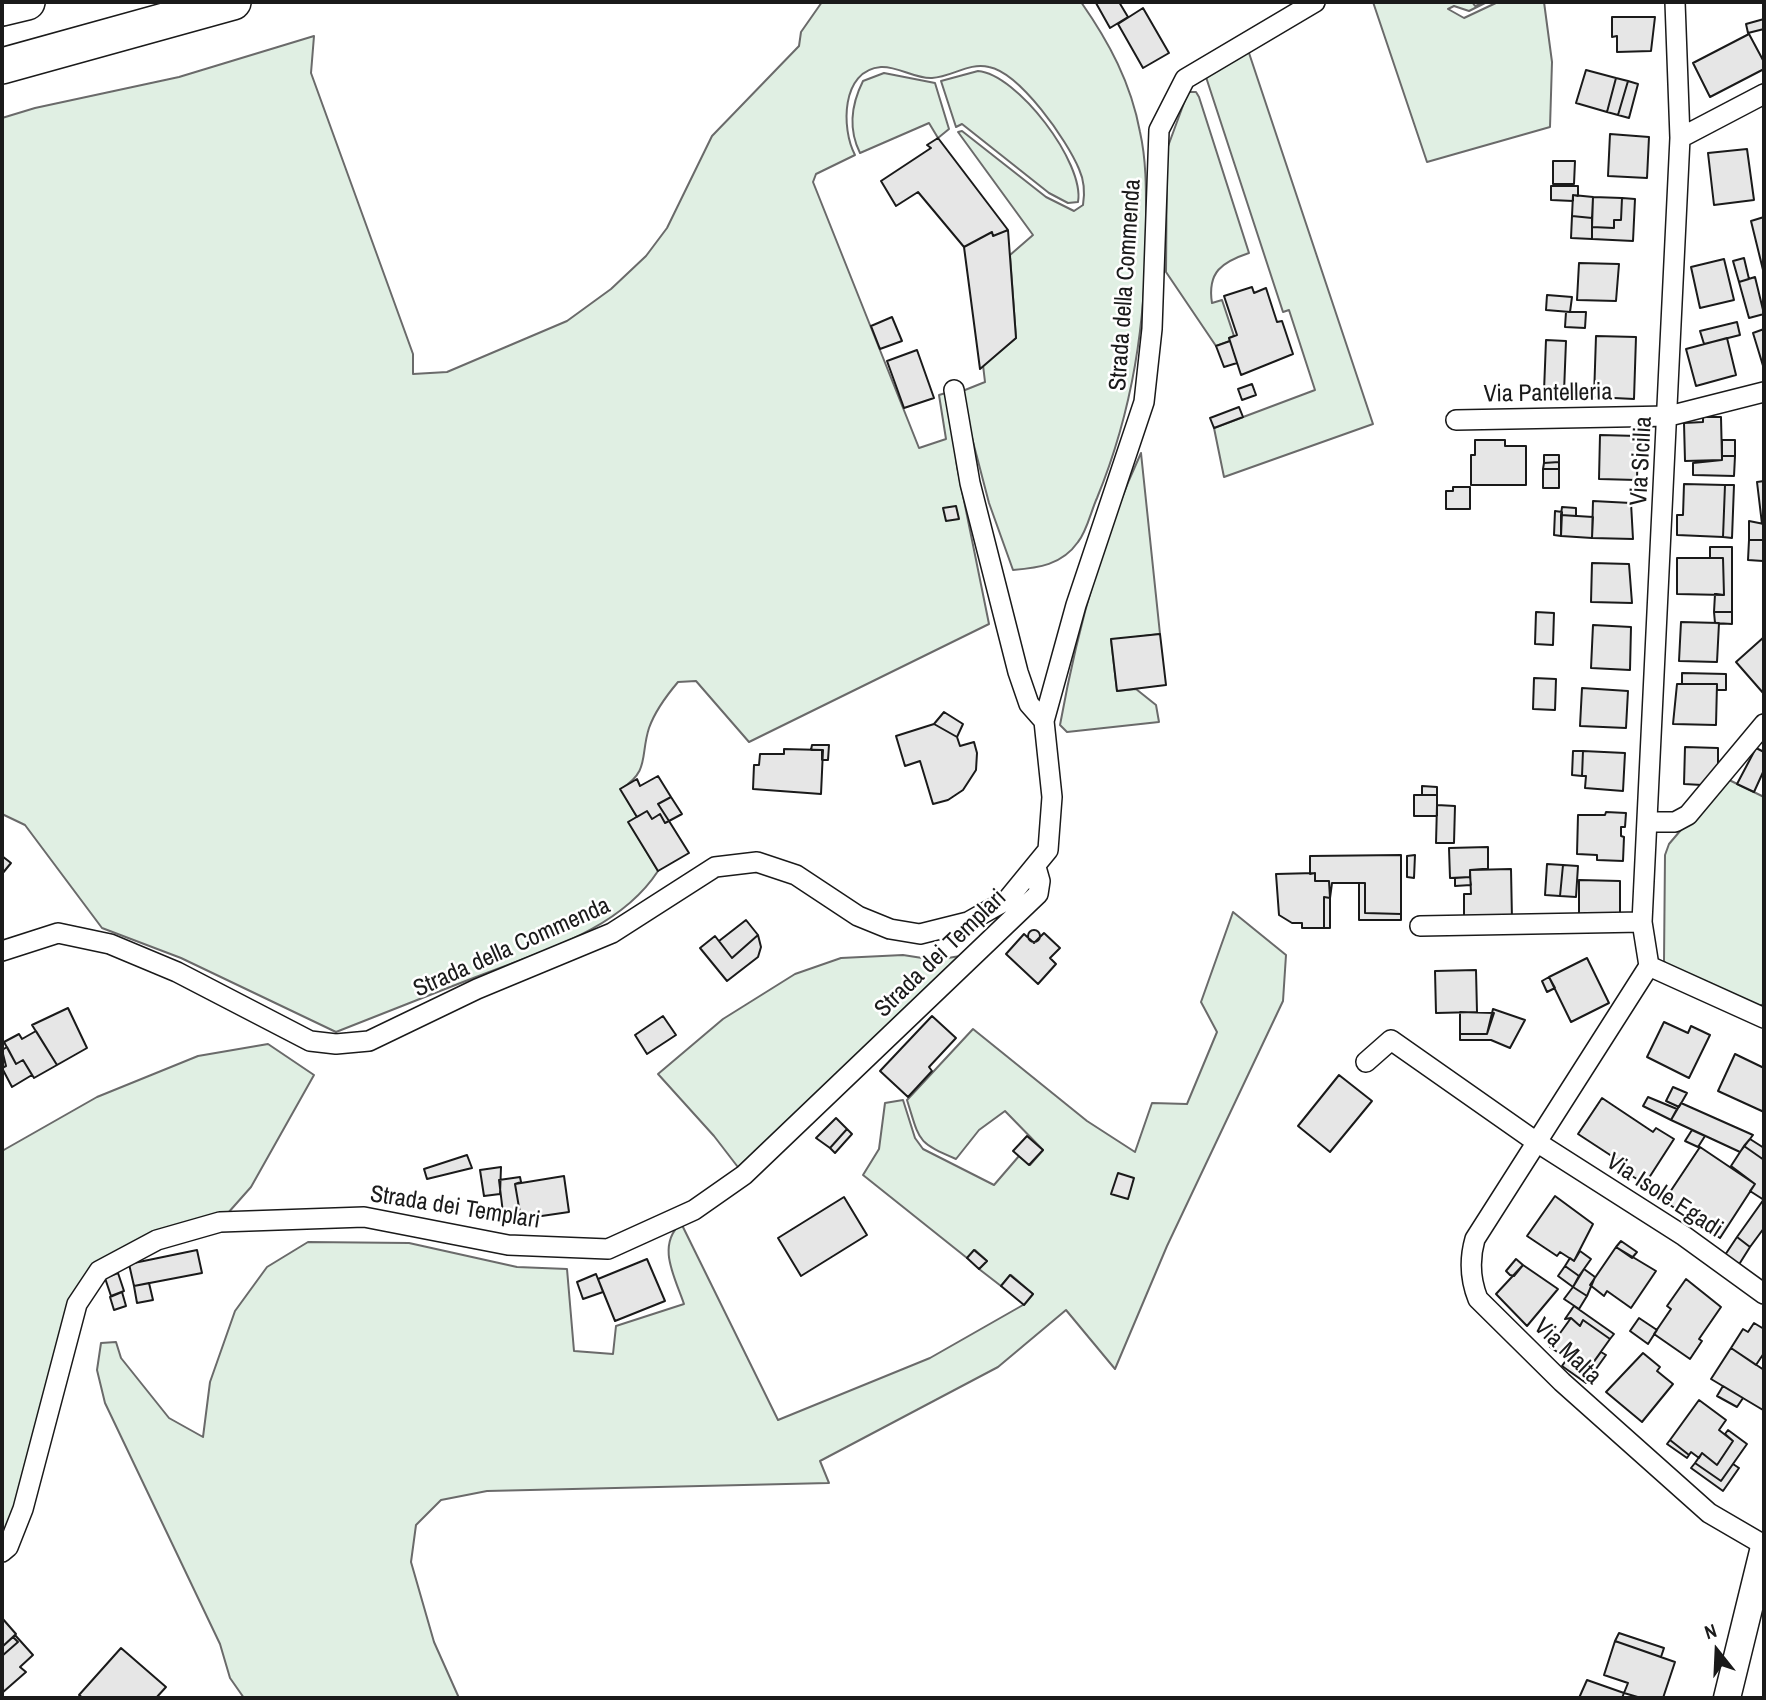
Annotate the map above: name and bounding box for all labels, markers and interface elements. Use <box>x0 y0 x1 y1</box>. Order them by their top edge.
street label: Strada della Commenda <box>1104 178 1148 392</box>
street label: Via Pantelleria <box>1483 378 1613 410</box>
street label: Via Sicilia <box>1625 416 1659 506</box>
street label: Strada dei Templari <box>869 884 1013 1024</box>
street label: Strada della Commenda <box>409 892 615 1004</box>
street label: Via Isole Egadi <box>1600 1148 1728 1244</box>
street label: Strada dei Templari <box>368 1180 542 1236</box>
street label: Via Malta <box>1527 1313 1607 1391</box>
north arrow <box>1682 1616 1752 1686</box>
text: N <box>1701 1617 1720 1645</box>

